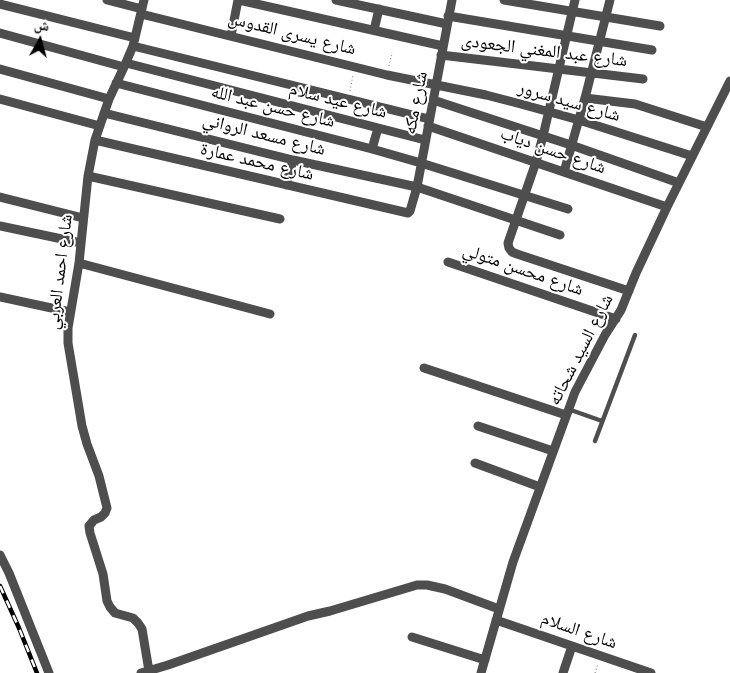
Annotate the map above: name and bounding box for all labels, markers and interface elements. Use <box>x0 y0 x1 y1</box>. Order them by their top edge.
street label: شارع يسرى القدوس <box>226 8 358 60</box>
north arrow <box>15 15 65 65</box>
text: ش <box>33 16 50 34</box>
street label: شارع عبد المغني الجعودى <box>460 30 628 72</box>
street label: شارع مكه <box>399 70 433 136</box>
street label: شارع سيد سرور <box>515 77 623 127</box>
street label: شارع عيد سلام <box>287 78 389 124</box>
street label: شارع حسن عبد الله <box>209 81 337 133</box>
street label: شارع مسعد الرواني <box>200 109 328 161</box>
street label: شارع حسن دياب <box>497 123 609 179</box>
street label: شارع محمد عمارة <box>198 138 316 186</box>
street label: شارع احمد العربي <box>42 213 78 331</box>
street label: شارع محسن متولي <box>460 239 586 301</box>
street label: شارع السيد شحاته <box>544 291 618 409</box>
street label: شارع السلام <box>538 608 620 654</box>

